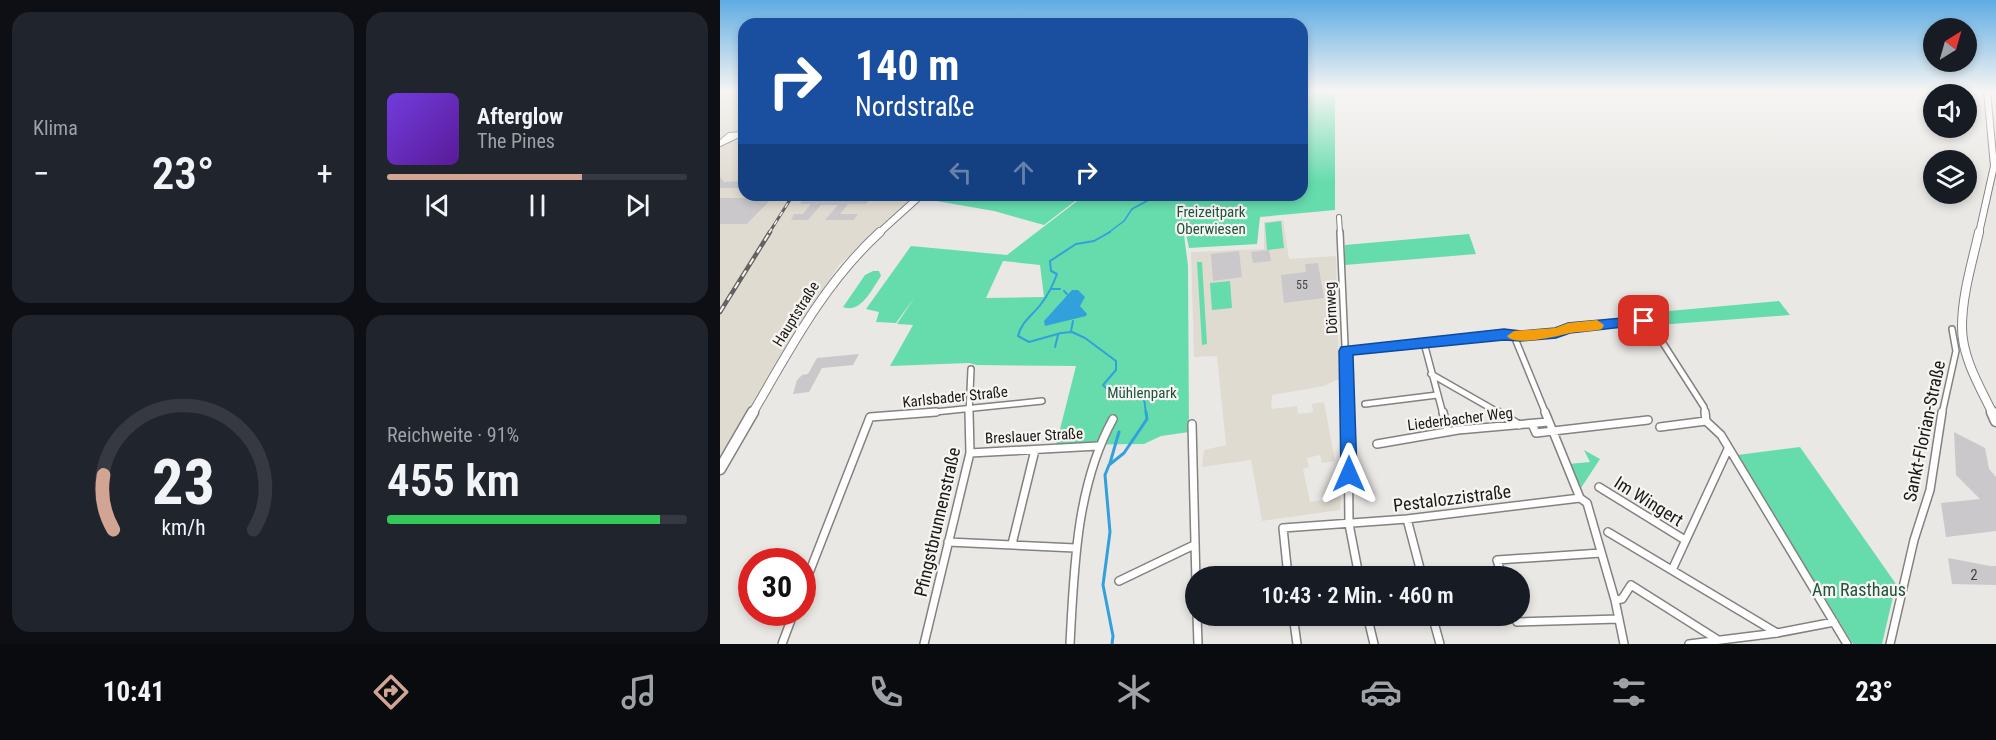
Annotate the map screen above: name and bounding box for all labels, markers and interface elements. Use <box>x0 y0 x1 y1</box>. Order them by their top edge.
north arrow <box>1923 18 1977 72</box>
map controls <box>1923 18 1977 204</box>
text: 140 m <box>855 41 960 90</box>
icon: right <box>756 42 834 120</box>
button: sound <box>1923 84 1977 138</box>
text: Nordstraße <box>855 91 974 123</box>
text: Afterglow <box>477 104 563 129</box>
text: Klima <box>33 116 78 140</box>
text: The Pines <box>477 129 555 153</box>
text: 23° <box>152 147 214 200</box>
button: layers <box>1923 150 1977 204</box>
text: − <box>33 154 50 193</box>
text: + <box>317 154 333 193</box>
icon: left <box>944 156 977 189</box>
icon: ahead <box>1007 156 1040 189</box>
icon: right <box>1070 156 1103 189</box>
icon: previous <box>421 189 454 222</box>
icon: pause <box>521 189 554 222</box>
icon: next <box>621 189 654 222</box>
park label: Freizeitpark Oberwiesen <box>1176 203 1246 238</box>
street label: Hauptstraße <box>769 278 823 350</box>
house number: 55 <box>1296 278 1308 292</box>
street label: Dörnweg <box>1321 282 1341 334</box>
pin <box>1618 295 1669 346</box>
icon: arrive <box>1627 304 1660 337</box>
street label: Sankt-Florian-Straße <box>1899 358 1949 504</box>
street label: Karlsbader Straße <box>901 383 1009 411</box>
park label: Mühlenpark <box>1107 384 1177 402</box>
street label: Liederbacher Weg <box>1406 404 1514 434</box>
text: Reichweite · 91% <box>387 423 519 447</box>
street label: Breslauer Straße <box>985 424 1083 448</box>
position arrow <box>1317 442 1381 506</box>
street label: Pfingstbrunnenstraße <box>910 445 964 599</box>
text: 23 <box>151 446 215 519</box>
text: 455 km <box>387 454 520 507</box>
street label: Im Wingert <box>1611 472 1687 530</box>
street label: Pestalozzistraße <box>1392 480 1512 516</box>
text: km/h <box>161 516 205 541</box>
speed limit sign: 30 <box>738 548 816 626</box>
house number: 2 <box>1970 566 1978 584</box>
park label: Am Rasthaus <box>1812 579 1906 600</box>
text: 10:43 · 2 Min. · 460 m <box>1261 583 1454 608</box>
icon: directions <box>370 671 412 713</box>
icon: music <box>618 671 660 713</box>
icon: phone <box>865 671 907 713</box>
icon: climate <box>1113 671 1155 713</box>
icon: car <box>1360 671 1402 713</box>
icon: filters <box>1608 671 1650 713</box>
text: 10:41 <box>103 676 165 708</box>
text: 23° <box>1855 676 1893 708</box>

